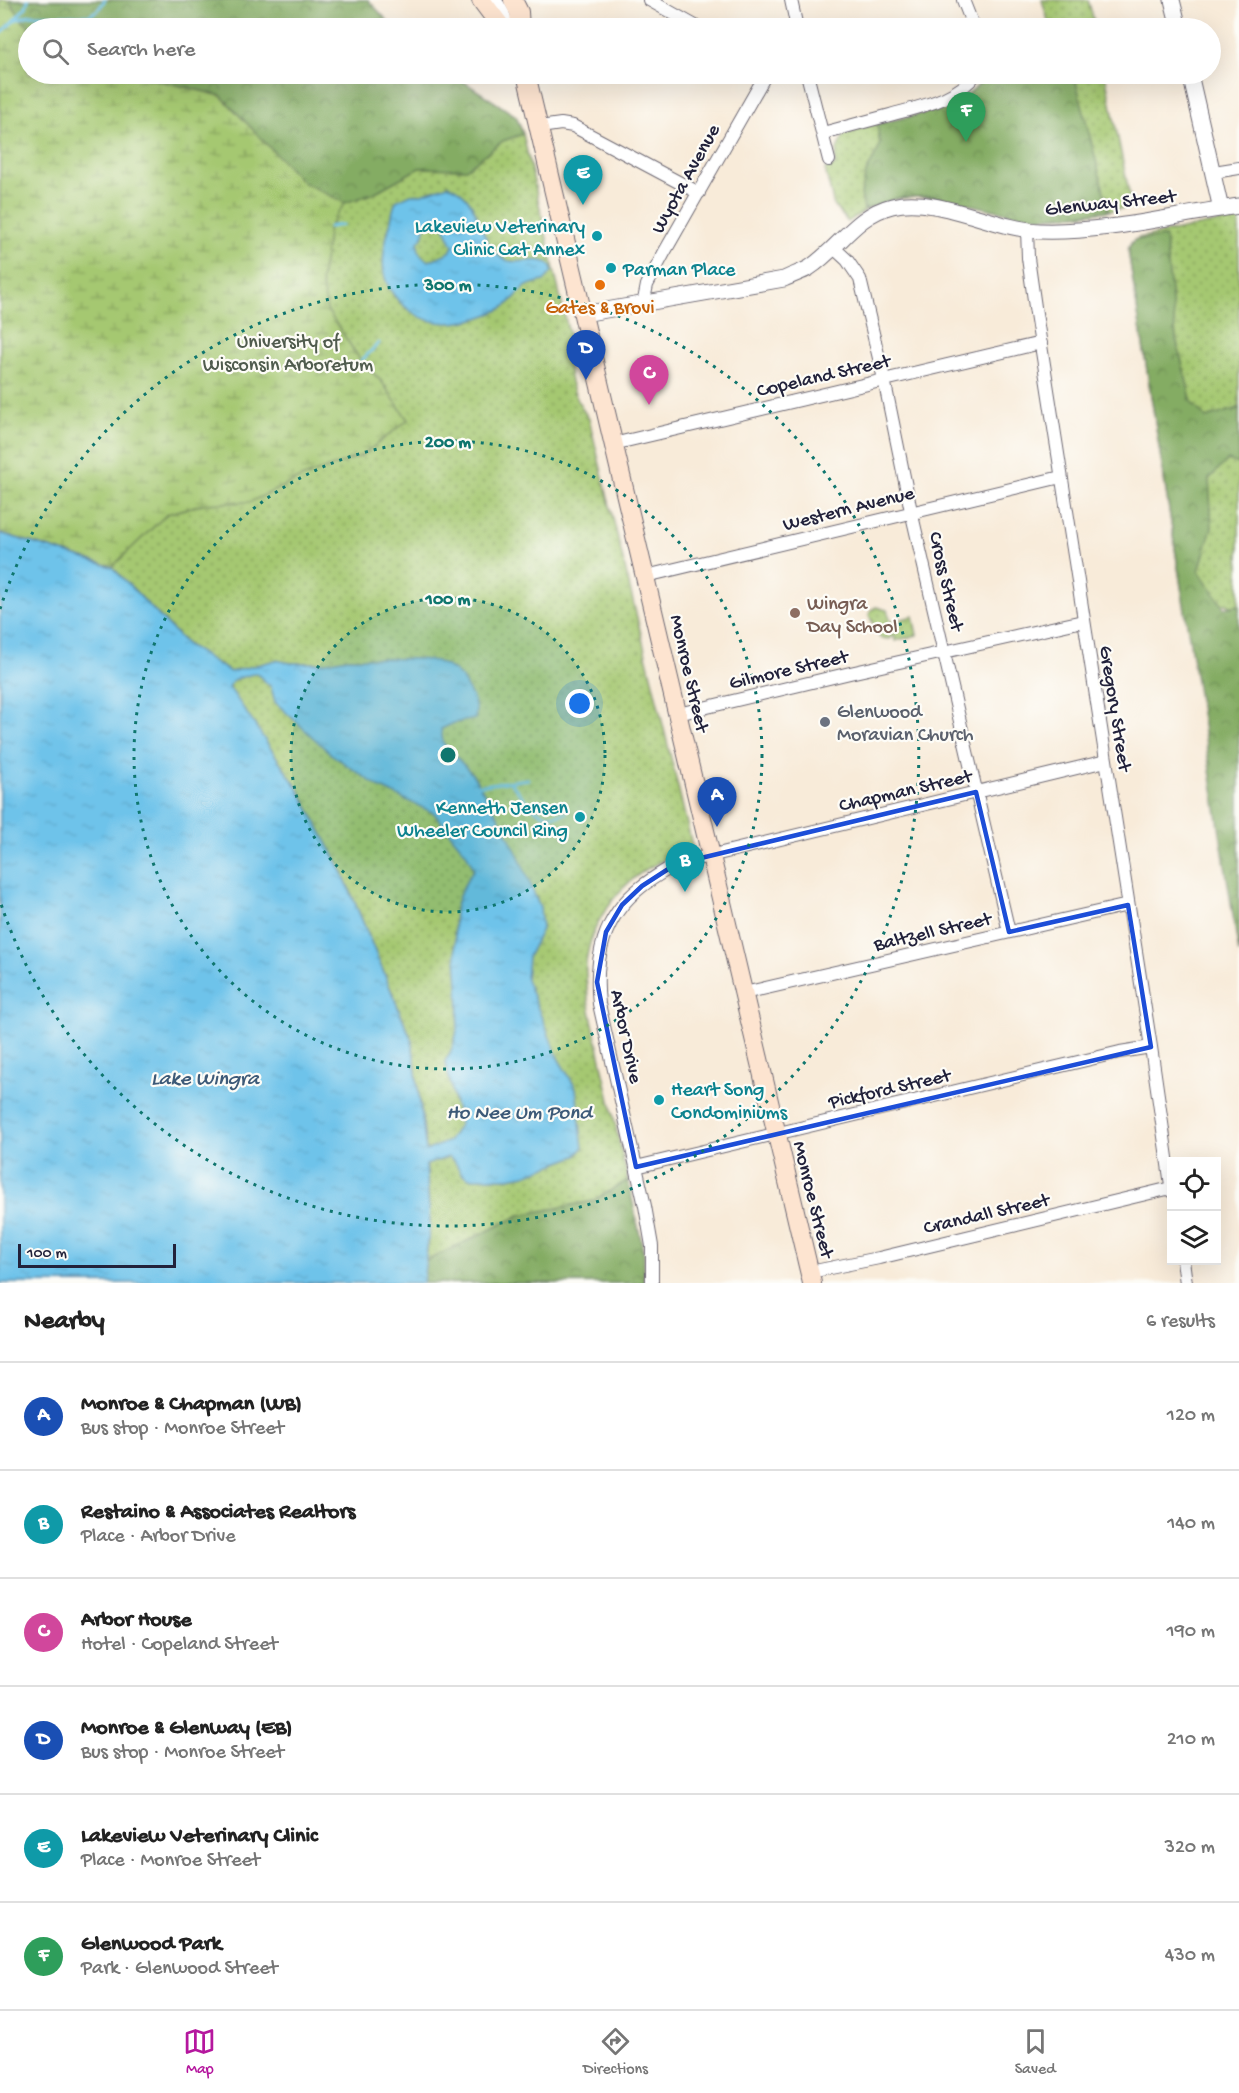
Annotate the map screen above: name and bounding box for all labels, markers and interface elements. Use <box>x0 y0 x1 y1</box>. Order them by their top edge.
search box <box>18 18 1221 84</box>
icon: search <box>39 35 72 68</box>
text: Search here <box>87 38 195 64</box>
pin: F <box>946 92 986 142</box>
street label: Wyota Avenue <box>648 120 727 238</box>
pin: E <box>564 156 602 205</box>
street label: Glenway Street <box>1044 186 1179 223</box>
place label: Lakeview Veterinary Clinic Cat Annex <box>415 217 585 263</box>
marker: Lakeview Veterinary Clinic Cat Annex <box>590 229 604 243</box>
place label: Parman Place <box>622 260 736 283</box>
marker: Parman Place <box>604 261 618 275</box>
text: 300 m <box>424 276 472 297</box>
marker: Gates & Brovi <box>593 278 607 292</box>
place label: Gates & Brovi <box>545 298 655 321</box>
pin: D <box>566 330 606 380</box>
park label: University of Wisconsin Arboretum <box>203 332 373 378</box>
street label: Copeland Street <box>755 350 895 404</box>
pin: C <box>630 356 668 405</box>
text: 200 m <box>425 433 471 454</box>
street label: Western Avenue <box>781 483 918 538</box>
street label: Cross Street <box>922 530 968 635</box>
text: 100 m <box>425 590 471 611</box>
place label: Wingra Day School <box>805 594 898 640</box>
marker: Wingra Day School <box>788 606 802 620</box>
street label: Monroe Street <box>663 613 713 736</box>
street label: Gregory Street <box>1092 644 1135 775</box>
street label: Gilmore Street <box>727 646 852 696</box>
your location <box>565 689 594 718</box>
place label: Glenwood Moravian Church <box>837 702 974 748</box>
marker: Glenwood Moravian Church <box>818 715 832 729</box>
centre of rings <box>438 745 458 765</box>
street label: Chapman Street <box>837 766 976 819</box>
pin: A <box>698 778 736 827</box>
place label: Kenneth Jensen Wheeler Council Ring <box>397 798 568 844</box>
marker: Kenneth Jensen Wheeler Council Ring <box>573 810 587 824</box>
pin: B <box>666 842 704 892</box>
street label: Baltzell Street <box>871 908 996 958</box>
street label: Arbor Drive <box>603 988 646 1086</box>
street label: Pickford Street <box>826 1065 955 1116</box>
water label: Lake Wingra <box>151 1068 260 1093</box>
place label: Heart Song Condominiums <box>671 1080 788 1126</box>
marker: Heart Song Condominiums <box>652 1093 666 1107</box>
water label: Ho Nee Um Pond <box>447 1102 594 1127</box>
street label: Monroe Street <box>786 1139 838 1262</box>
map controls <box>1167 1157 1221 1265</box>
button: locate <box>1167 1157 1221 1211</box>
street label: Crandall Street <box>922 1189 1054 1241</box>
button: layers <box>1167 1211 1221 1265</box>
scale bar <box>18 1241 176 1268</box>
text: 100 m <box>27 1245 67 1264</box>
text: Nearby <box>24 1307 105 1338</box>
text: 6 results <box>1146 1311 1215 1334</box>
text: Monroe & Chapman (WB) <box>81 1392 302 1418</box>
text: A <box>38 1405 49 1428</box>
text: 120 m <box>1167 1405 1215 1428</box>
text: Bus stop · Monroe Street <box>81 1418 284 1441</box>
text: Restaino & Associates Realtors <box>81 1500 355 1526</box>
text: B <box>38 1513 49 1536</box>
text: 140 m <box>1167 1513 1215 1536</box>
text: Place · Arbor Drive <box>81 1526 236 1549</box>
text: Arbor House <box>81 1608 192 1634</box>
text: C <box>38 1621 49 1644</box>
text: 190 m <box>1167 1621 1215 1644</box>
text: Hotel · Copeland Street <box>81 1634 278 1657</box>
text: Monroe & Glenway (EB) <box>81 1716 293 1742</box>
text: D <box>37 1729 50 1752</box>
text: 210 m <box>1167 1729 1215 1752</box>
text: Bus stop · Monroe Street <box>81 1742 284 1765</box>
text: Lakeview Veterinary Clinic <box>81 1824 318 1850</box>
text: E <box>37 1837 50 1860</box>
text: 320 m <box>1165 1837 1215 1860</box>
text: Place · Monroe Street <box>81 1850 260 1873</box>
text: Glenwood Park <box>81 1932 221 1958</box>
text: F <box>38 1945 49 1968</box>
text: 430 m <box>1165 1945 1215 1968</box>
text: Park · Glenwood Street <box>81 1958 278 1981</box>
tab: Map <box>183 2025 216 2080</box>
tab: Directions <box>583 2025 648 2080</box>
tab: Saved <box>1015 2025 1056 2080</box>

